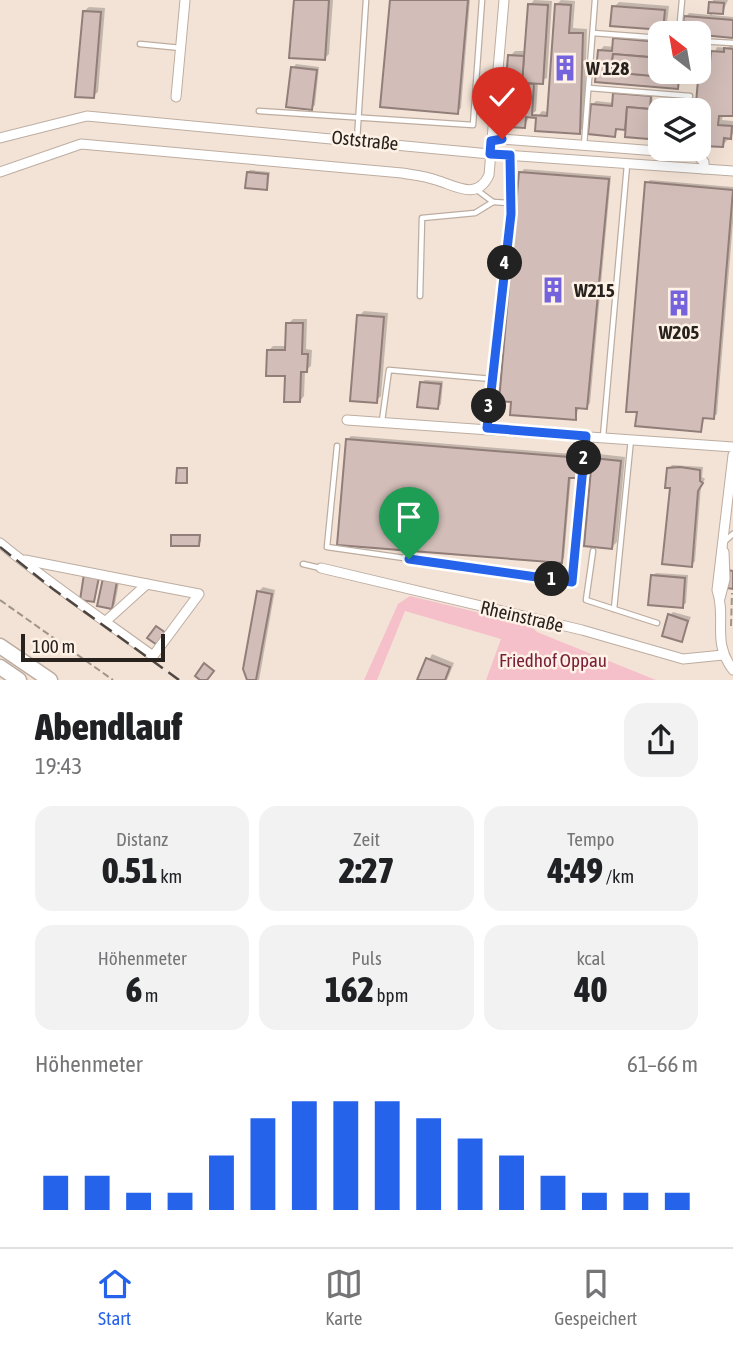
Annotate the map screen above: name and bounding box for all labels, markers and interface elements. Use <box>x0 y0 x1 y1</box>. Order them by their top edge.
north arrow <box>648 21 710 84</box>
map controls <box>648 21 711 161</box>
building icon: W 128 <box>550 53 580 83</box>
place label: W 128 <box>585 57 629 79</box>
pin <box>472 67 532 139</box>
icon: check <box>483 78 521 116</box>
button: layers <box>648 98 711 161</box>
street label: Oststraße <box>330 126 400 154</box>
pin: 4 <box>488 246 522 280</box>
text: 4 <box>500 251 509 273</box>
building icon: W215 <box>538 275 568 305</box>
place label: W215 <box>573 279 615 301</box>
building icon: W205 <box>664 288 694 318</box>
place label: W205 <box>658 321 699 343</box>
pin: 3 <box>472 388 506 424</box>
text: 3 <box>484 394 493 416</box>
pin: 2 <box>566 440 602 476</box>
text: 2 <box>579 446 588 468</box>
pin <box>379 487 439 559</box>
icon: arrive <box>390 498 428 536</box>
pin: 1 <box>534 562 570 596</box>
text: 1 <box>547 567 556 589</box>
street label: Rheinstraße <box>478 596 566 636</box>
scale bar <box>21 631 164 663</box>
text: 100 m <box>32 635 75 657</box>
park label: Friedhof Oppau <box>499 649 607 671</box>
button: share <box>624 703 698 777</box>
text: Abendlauf <box>35 705 182 748</box>
text: 19:43 <box>35 753 82 779</box>
text: Distanz <box>116 828 168 850</box>
text: Zeit <box>353 828 380 850</box>
text: Tempo <box>567 828 615 850</box>
text: 0.51 <box>102 850 158 890</box>
text: 2:27 <box>339 850 394 890</box>
text: 4:49 <box>547 850 603 890</box>
text: km <box>158 865 182 887</box>
text: /km <box>603 865 634 887</box>
text: Höhenmeter <box>98 947 187 969</box>
text: Puls <box>351 947 382 969</box>
text: kcal <box>576 947 605 969</box>
text: 6 <box>126 969 142 1009</box>
text: 162 <box>325 969 374 1009</box>
text: 40 <box>574 969 607 1009</box>
text: m <box>142 984 159 1006</box>
text: bpm <box>374 984 408 1006</box>
text: Höhenmeter <box>35 1051 143 1077</box>
text: 61–66 m <box>627 1051 698 1077</box>
tab: Start <box>96 1265 134 1329</box>
tab: Karte <box>325 1265 363 1329</box>
tab: Gespeichert <box>554 1265 637 1329</box>

